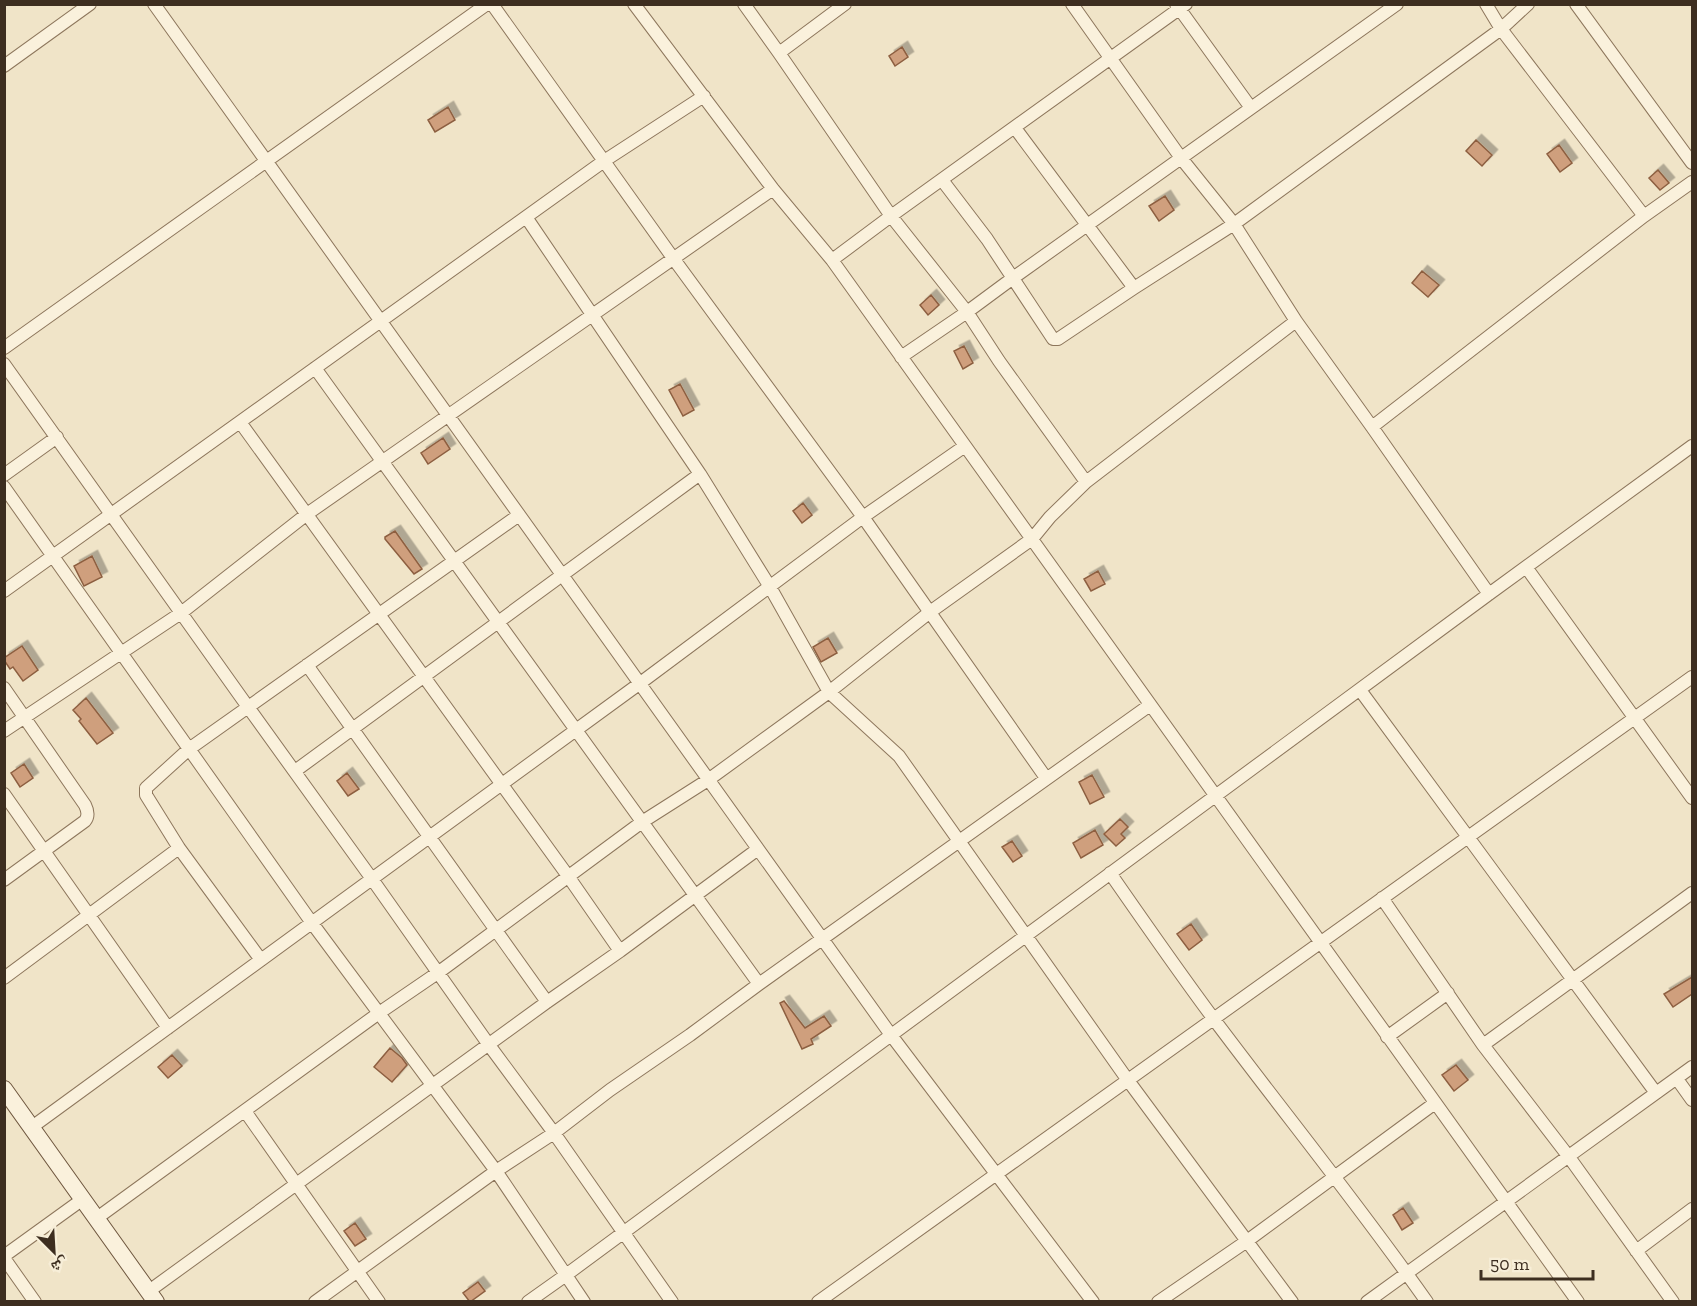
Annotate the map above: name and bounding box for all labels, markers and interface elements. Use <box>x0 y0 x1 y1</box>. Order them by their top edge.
north arrow <box>24 1222 84 1282</box>
scale bar <box>1481 1243 1594 1281</box>
text: ش <box>48 1253 72 1277</box>
text: 50 m <box>1490 1253 1530 1275</box>

